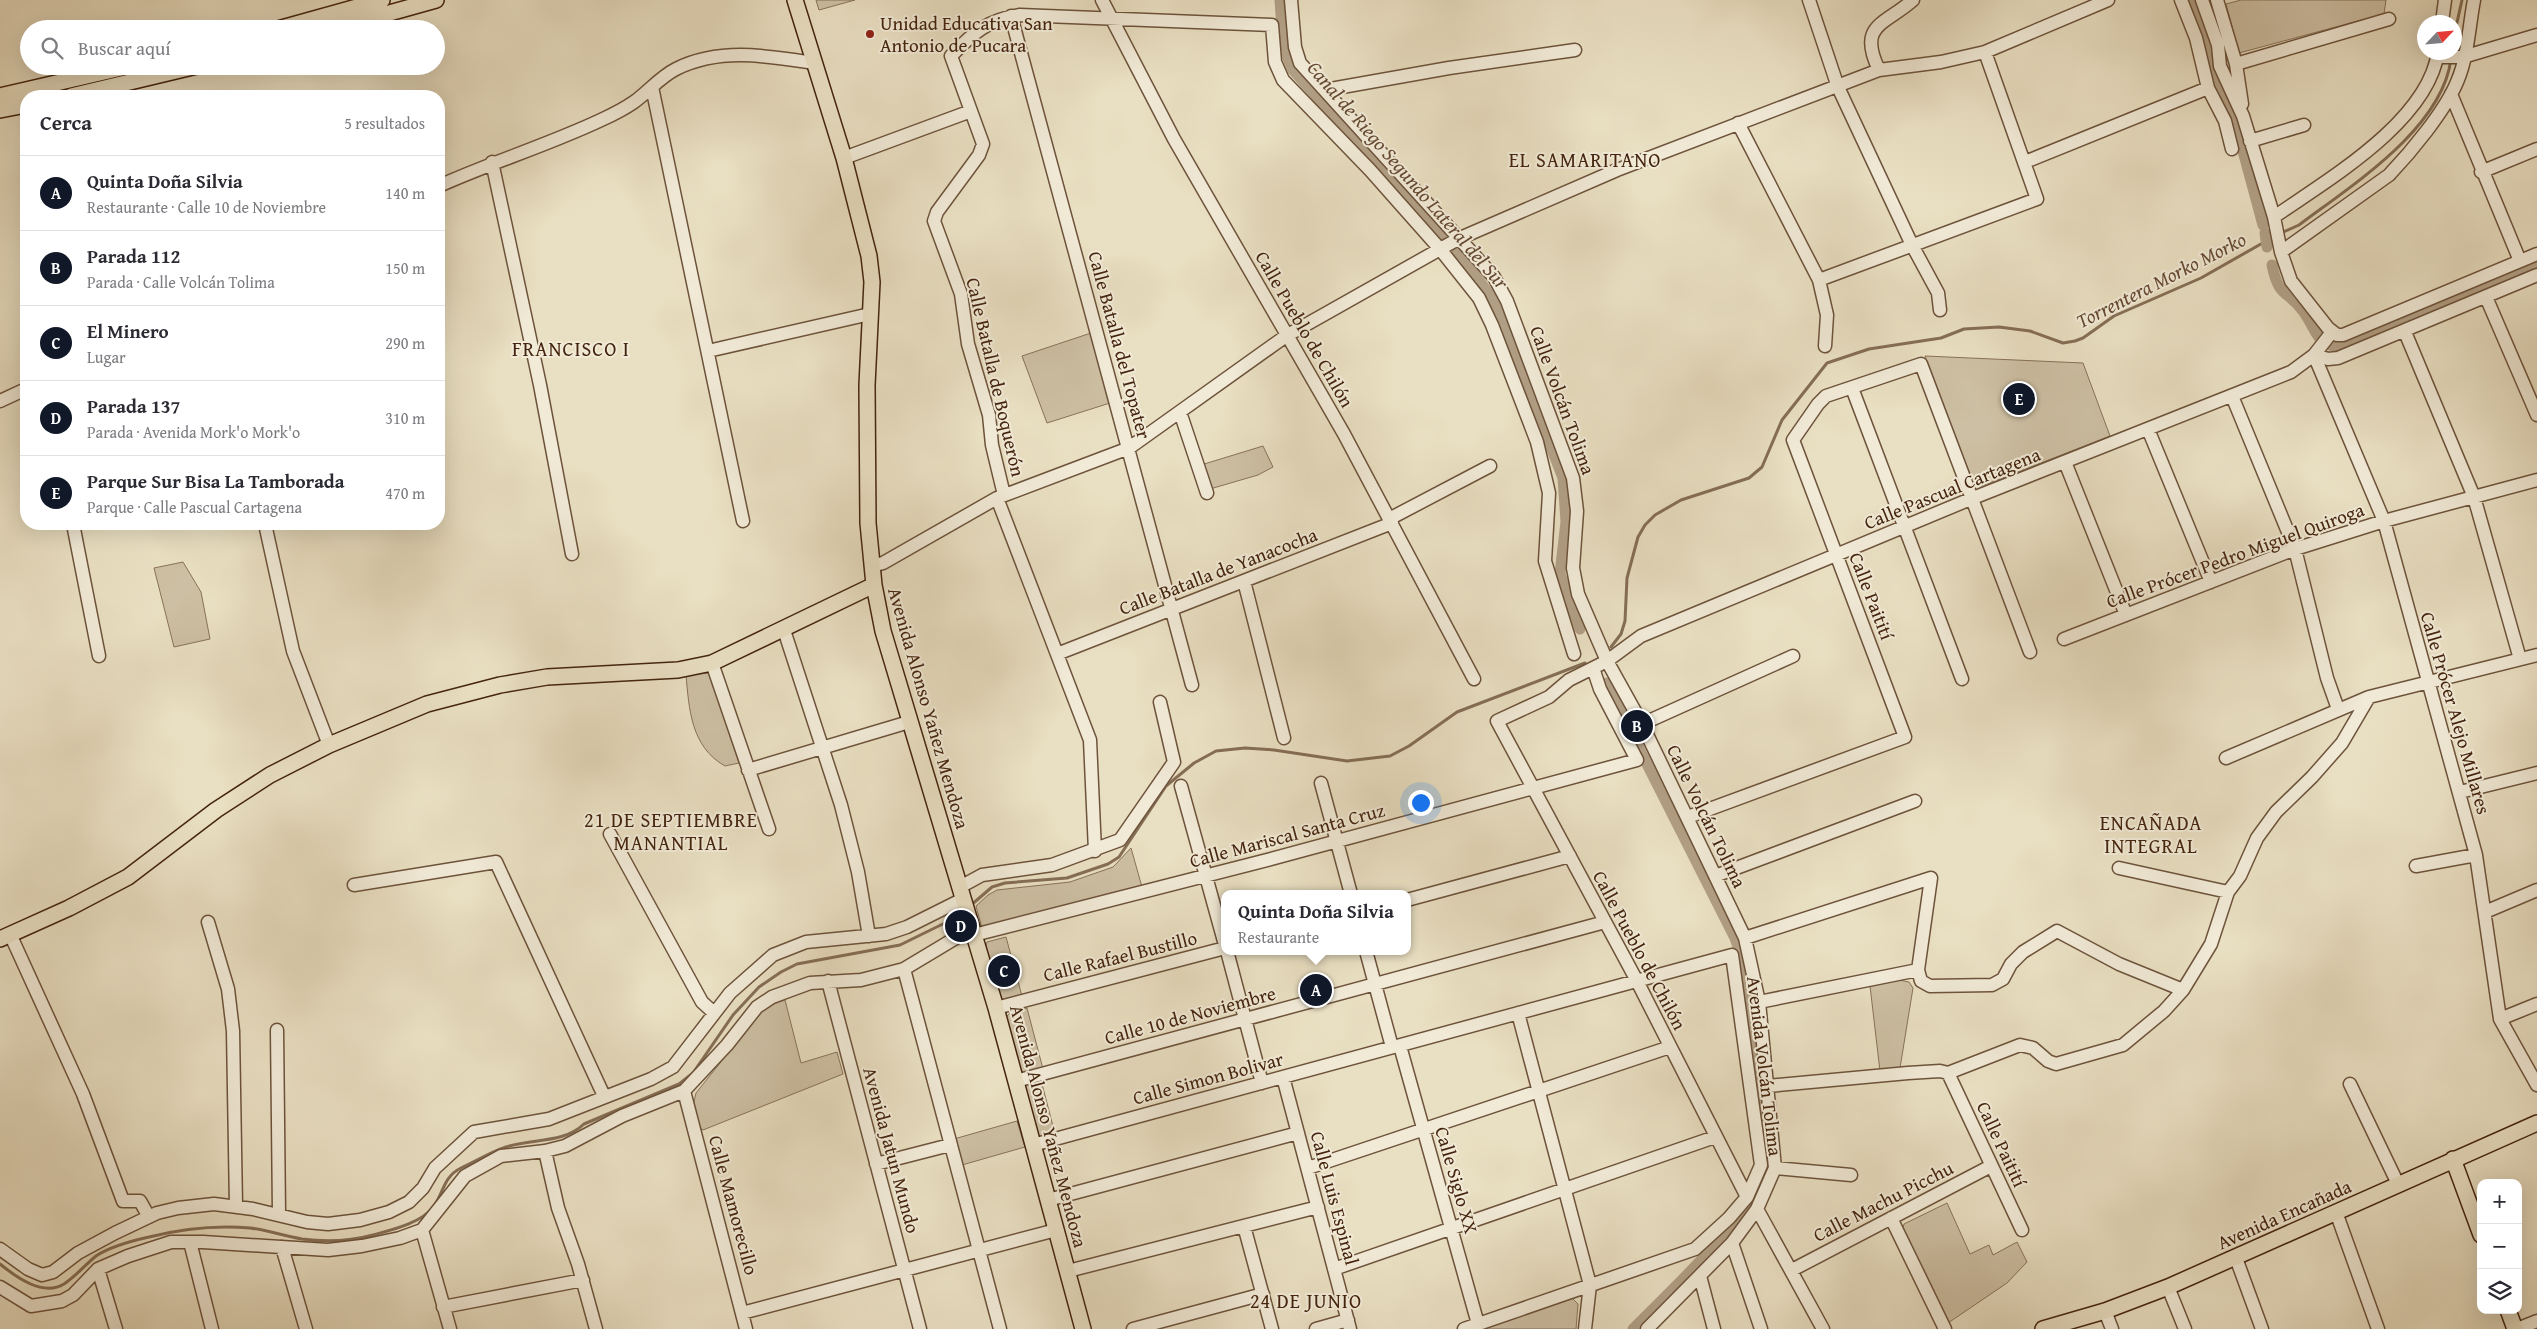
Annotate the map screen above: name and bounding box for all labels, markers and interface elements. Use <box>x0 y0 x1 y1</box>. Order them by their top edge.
place label: Unidad Educativa San Antonio de Pucara <box>880 9 1053 59</box>
north arrow <box>2417 15 2462 60</box>
search box <box>20 20 445 75</box>
marker: Unidad Educativa San Antonio de Pucara <box>864 28 876 40</box>
icon: search <box>38 34 66 62</box>
text: Buscar aquí <box>78 34 171 62</box>
water label: Canal de Riego Segundo Lateral del Sur <box>1301 54 1516 296</box>
text: Cerca <box>40 107 92 138</box>
text: 5 resultados <box>344 111 425 135</box>
district label: EL SAMARITANO <box>1509 145 1661 174</box>
text: Quinta Doña Silvia <box>87 167 243 195</box>
text: A <box>51 181 61 205</box>
text: 140 m <box>385 181 425 205</box>
text: Restaurante · Calle 10 de Noviembre <box>87 195 326 219</box>
water label: Torrentera Morko Morko <box>2071 224 2251 335</box>
text: Parada 112 <box>87 242 180 270</box>
street label: Calle Pueblo de Chilón <box>1249 245 1361 413</box>
street label: Calle Batalla del Topater <box>1081 248 1159 442</box>
text: B <box>51 256 61 280</box>
text: 150 m <box>385 256 425 280</box>
text: Parada · Calle Volcán Tolima <box>87 270 275 294</box>
street label: Calle Batalla de Boquerón <box>959 275 1033 480</box>
text: El Minero <box>87 317 169 345</box>
street label: Calle Volcán Tolima <box>1523 322 1603 478</box>
text: C <box>51 331 61 355</box>
text: 290 m <box>385 331 425 355</box>
district label: FRANCISCO I <box>512 334 630 363</box>
text: Lugar <box>87 345 126 369</box>
pin: E <box>2003 380 2035 418</box>
text: Parada 137 <box>87 392 180 420</box>
text: D <box>51 406 61 430</box>
text: 310 m <box>385 406 425 430</box>
text: Parada · Avenida Mork'o Mork'o <box>87 420 300 444</box>
street label: Calle Pascual Cartagena <box>1860 440 2044 536</box>
text: Parque Sur Bisa La Tamborada <box>87 467 345 495</box>
text: E <box>52 481 60 505</box>
text: 470 m <box>385 481 425 505</box>
text: Parque · Calle Pascual Cartagena <box>87 495 302 519</box>
street label: Calle Prócer Pedro Miguel Quiroga <box>2102 495 2368 615</box>
street label: Calle Batalla de Yanacocha <box>1115 520 1321 622</box>
street label: Calle Paitití <box>1842 548 1902 644</box>
street label: Avenida Alonso Yañez Mendoza <box>881 584 977 832</box>
street label: Calle Prócer Alejo Millares <box>2414 608 2498 818</box>
pin: B <box>1621 707 1653 745</box>
street label: Calle Volcán Tolima <box>1660 740 1754 892</box>
your location <box>1408 790 1434 816</box>
street label: Calle Mariscal Santa Cruz <box>1186 795 1388 875</box>
district label: 21 DE SEPTIEMBRE MANANTIAL <box>584 805 758 857</box>
district label: ENCAÑADA INTEGRAL <box>2100 808 2202 860</box>
street label: Calle Pueblo de Chilón <box>1586 865 1694 1035</box>
popup <box>1221 890 1411 955</box>
text: Quinta Doña Silvia <box>1238 897 1394 925</box>
pin: D <box>945 907 977 945</box>
street label: Calle Rafael Bustillo <box>1040 923 1200 989</box>
text: Restaurante <box>1238 925 1319 949</box>
pin: C <box>988 952 1020 990</box>
pin: A <box>1300 971 1332 1009</box>
street label: Avenida Volcán Tolima <box>1740 974 1790 1158</box>
street label: Calle 10 de Noviembre <box>1101 979 1279 1051</box>
street label: Avenida Alonso Yañez Mendoza <box>1003 1002 1095 1250</box>
street label: Calle Simon Bolivar <box>1130 1044 1287 1112</box>
street label: Avenida Jatun Mundo <box>856 1064 928 1236</box>
street label: Calle Paitití <box>1970 1097 2034 1192</box>
street label: Calle Siglo XX <box>1428 1123 1486 1237</box>
street label: Calle Luis Espinal <box>1304 1128 1366 1268</box>
street label: Calle Mamorecillo <box>702 1132 766 1278</box>
street label: Calle Machu Picchu <box>1808 1153 1959 1248</box>
street label: Avenida Encañada <box>2212 1172 2356 1256</box>
map controls <box>2477 1179 2522 1314</box>
button: + <box>2477 1179 2522 1224</box>
button: − <box>2477 1224 2522 1269</box>
button: layers <box>2477 1269 2522 1314</box>
district label: 24 DE JUNIO <box>1250 1286 1362 1315</box>

